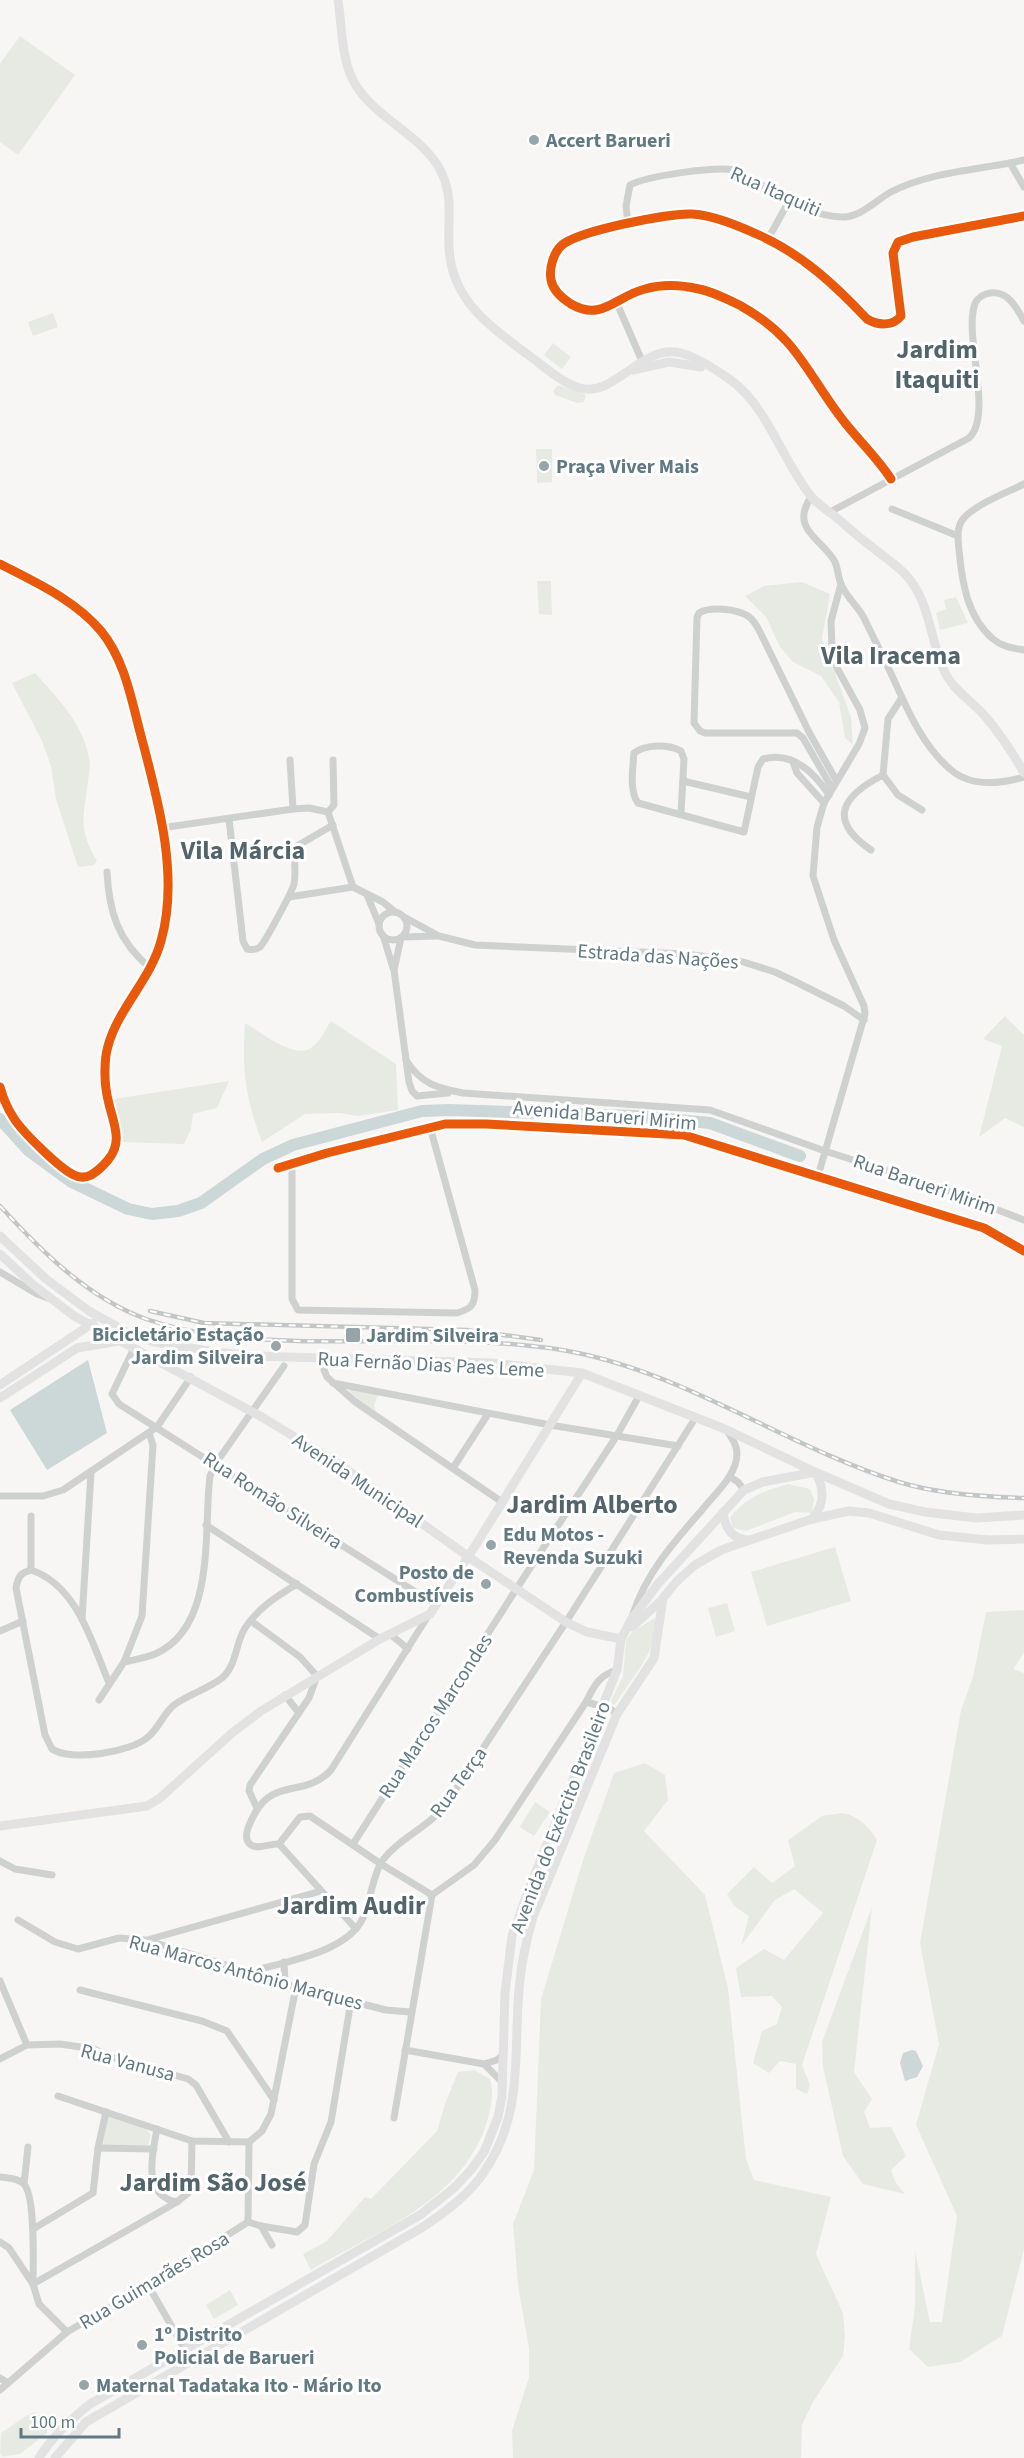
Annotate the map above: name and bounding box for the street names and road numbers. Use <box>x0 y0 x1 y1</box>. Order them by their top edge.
street label: Rua Itaquiti <box>726 159 825 224</box>
street label: Estrada das Nações <box>576 937 739 977</box>
street label: Avenida Barueri Mirim <box>512 1094 698 1138</box>
street label: Rua Barueri Mirim <box>849 1147 1000 1223</box>
street label: Rua Fernão Dias Paes Leme <box>317 1345 545 1385</box>
street label: Avenida Municipal <box>286 1427 428 1535</box>
street label: Rua Romão Silveira <box>197 1445 348 1556</box>
street label: Rua Marcos Marcondes <box>372 1629 500 1804</box>
street label: Avenida do Exército Brasileiro <box>504 1697 618 1937</box>
street label: Rua Terça <box>424 1741 494 1824</box>
street label: Rua Marcos Antônio Marques <box>126 1928 366 2018</box>
street label: Rua Vanusa <box>77 2037 178 2089</box>
street label: Rua Guimarães Rosa <box>74 2225 235 2337</box>

